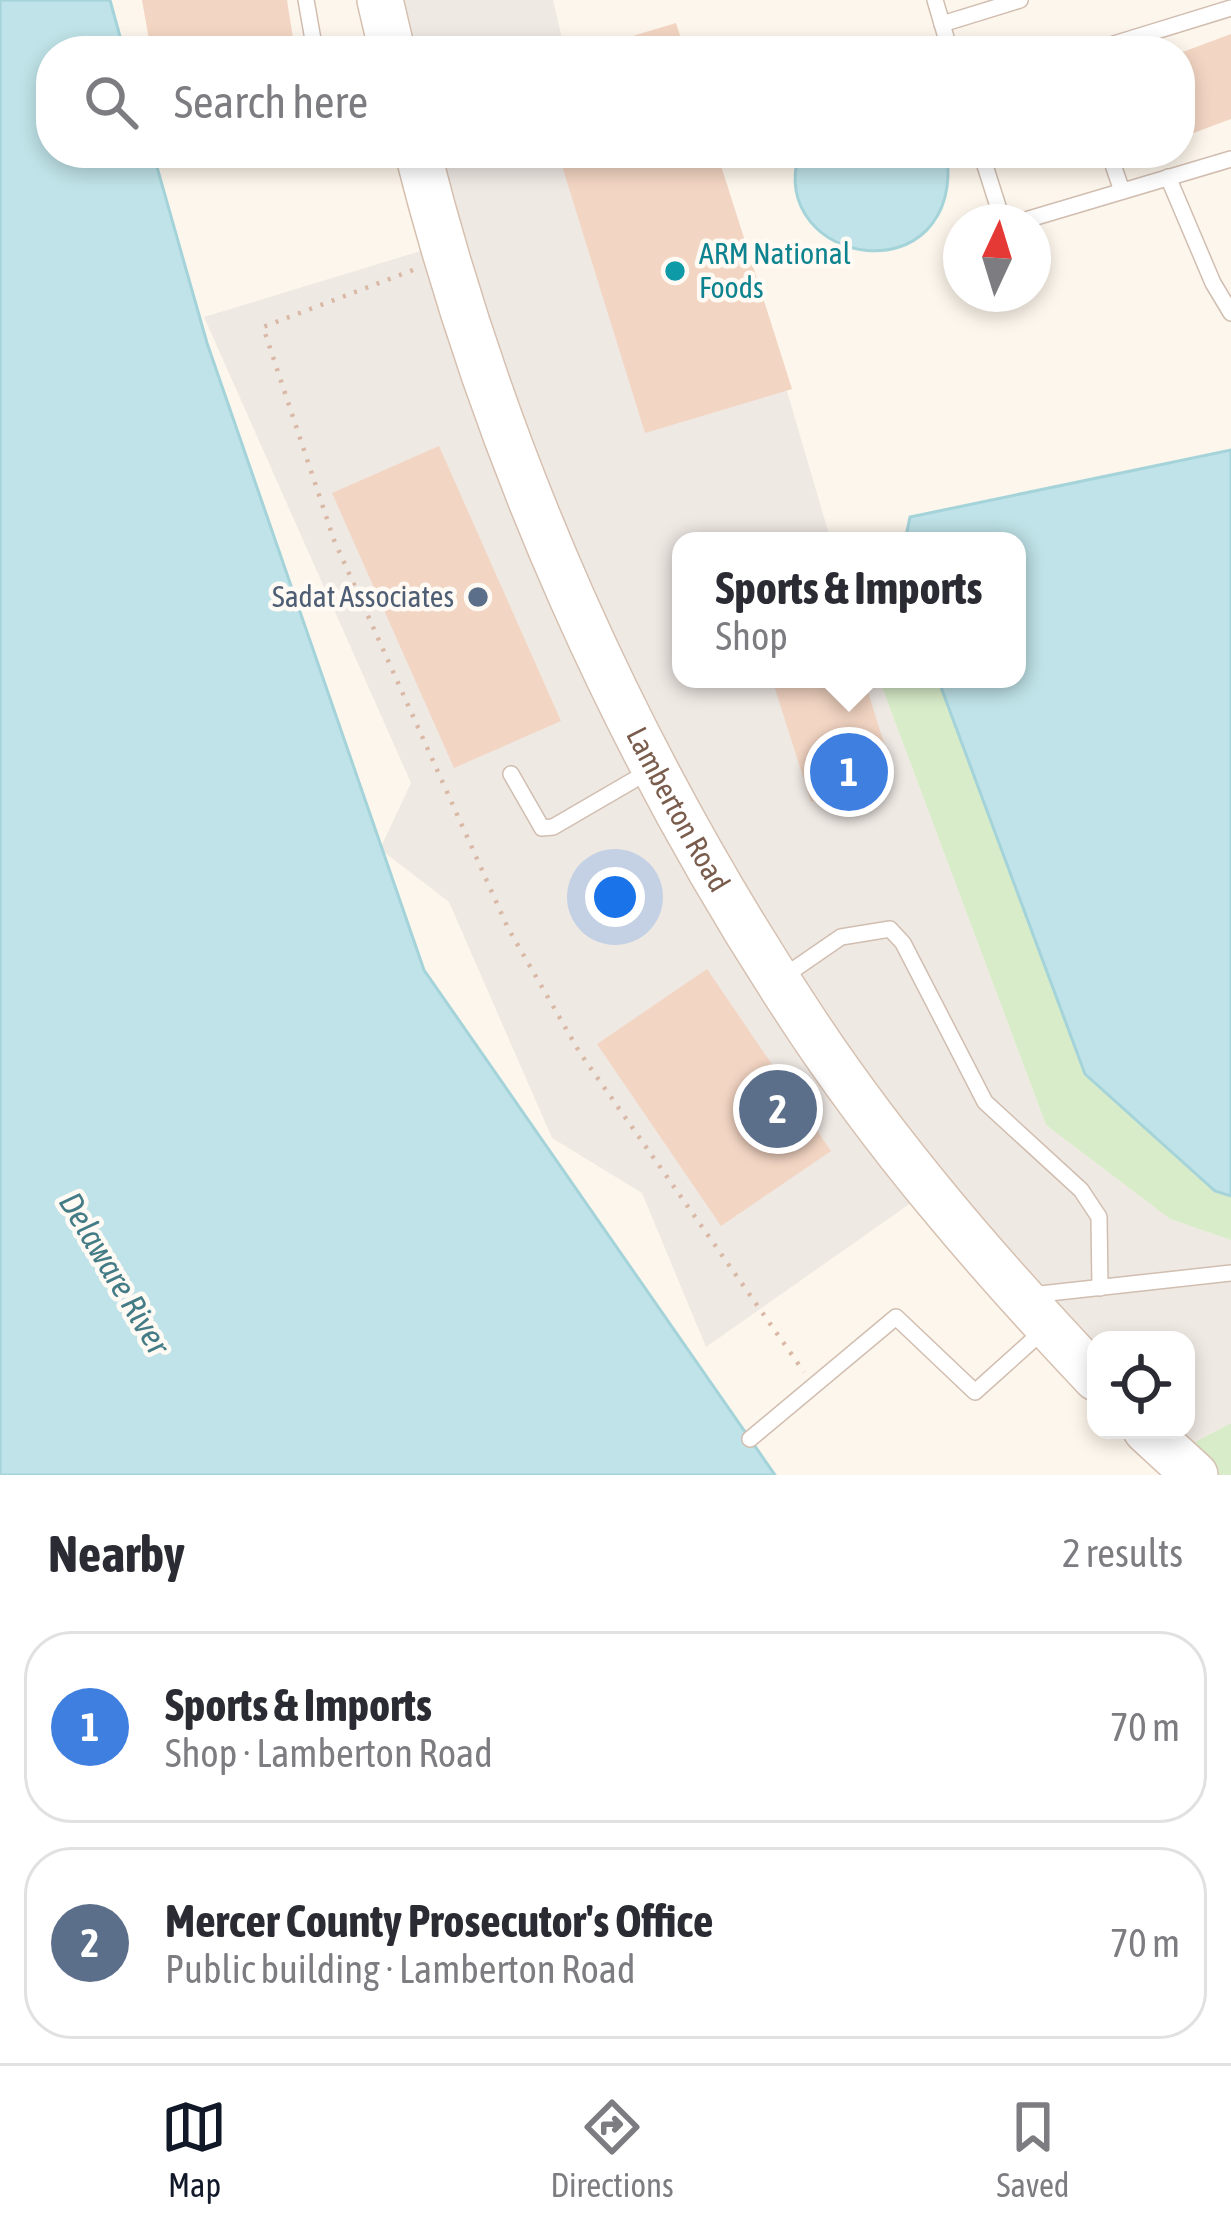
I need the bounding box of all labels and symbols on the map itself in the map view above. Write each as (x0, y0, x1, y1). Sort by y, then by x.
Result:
north arrow (943, 204, 1051, 312)
place label: ARM National Foods (699, 236, 851, 304)
marker: ARM National Foods (662, 258, 688, 284)
place label: Sadat Associates (272, 579, 454, 613)
marker: Sadat Associates (465, 584, 491, 610)
street label: Lamberton Road (620, 721, 737, 897)
pin: 1 (810, 727, 888, 817)
your location (585, 867, 645, 927)
pin: 2 (739, 1064, 817, 1154)
water label: Delaware River (52, 1185, 179, 1362)

